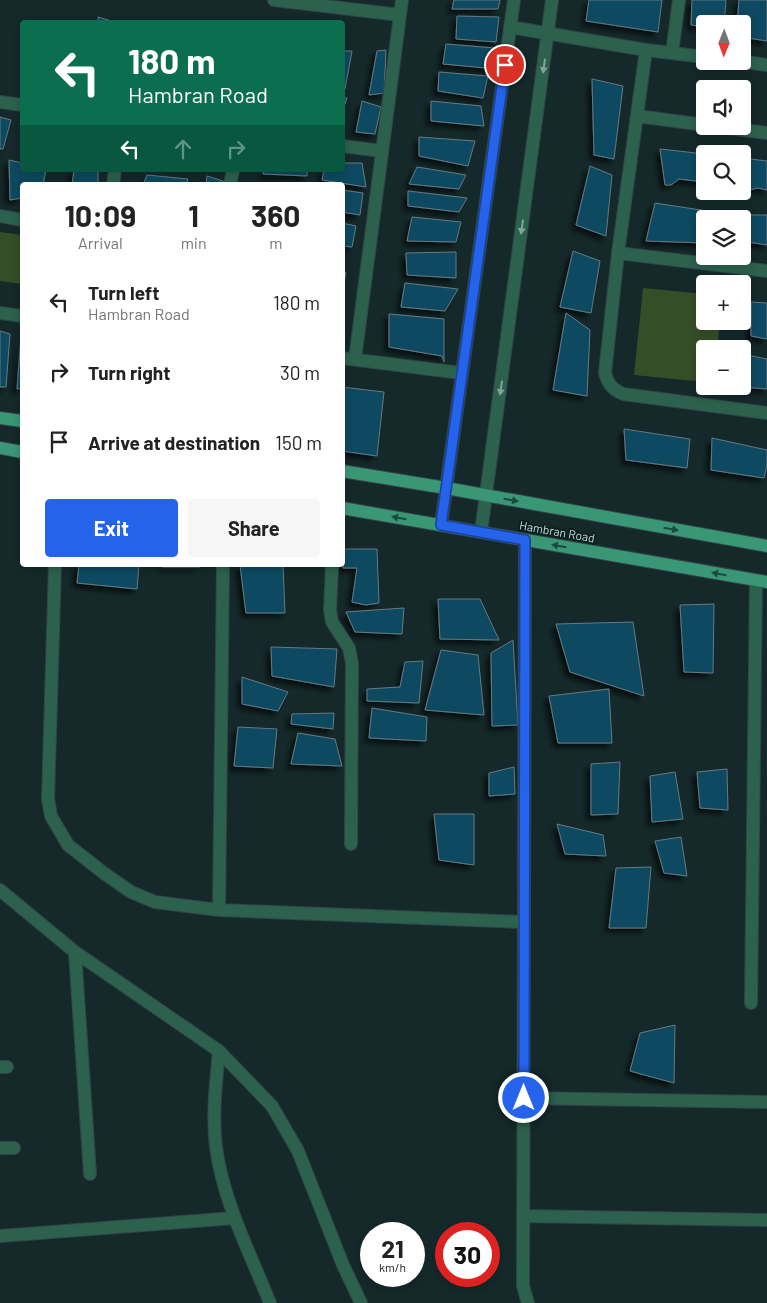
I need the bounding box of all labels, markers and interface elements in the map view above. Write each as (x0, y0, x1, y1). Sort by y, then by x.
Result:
north arrow (696, 15, 751, 70)
map controls (696, 15, 751, 395)
text: 180 m (128, 39, 216, 81)
icon: left (45, 40, 110, 105)
pin (484, 44, 526, 86)
icon: arrive (491, 51, 519, 79)
one-way arrow (540, 58, 548, 74)
button: sound (696, 80, 751, 135)
text: Hambran Road (128, 81, 268, 107)
icon: left (116, 135, 144, 163)
icon: ahead (169, 135, 197, 163)
icon: right (222, 135, 250, 163)
button: search (696, 145, 751, 200)
text: 10:09 (64, 197, 136, 233)
text: 1 (188, 197, 199, 233)
text: 360 (251, 197, 300, 233)
button: layers (696, 210, 751, 265)
one-way arrow (518, 219, 526, 235)
text: Arrival (78, 233, 123, 252)
text: min (181, 233, 207, 252)
text: m (269, 233, 282, 252)
button: + (696, 275, 751, 330)
text: Turn left (88, 281, 159, 304)
icon: left (45, 288, 73, 316)
text: 180 m (273, 291, 320, 314)
text: Hambran Road (88, 304, 190, 323)
button: − (696, 340, 751, 395)
icon: right (45, 358, 73, 386)
text: Turn right (88, 361, 170, 384)
text: 30 m (280, 361, 320, 384)
one-way arrow (497, 380, 505, 396)
icon: arrive (45, 428, 73, 456)
text: Arrive at destination (88, 431, 260, 454)
text: 150 m (275, 431, 322, 454)
one-way arrow (504, 496, 520, 504)
button: Exit (45, 499, 178, 557)
button: Share (188, 499, 320, 557)
one-way arrow (391, 513, 407, 521)
street label: Hambran Road (518, 517, 596, 545)
one-way arrow (664, 525, 680, 533)
one-way arrow (551, 541, 567, 549)
one-way arrow (711, 570, 727, 578)
position arrow (497, 1071, 549, 1123)
speed limit sign: 30 (435, 1222, 500, 1287)
text: 21 (381, 1233, 404, 1263)
text: km/h (379, 1260, 406, 1274)

